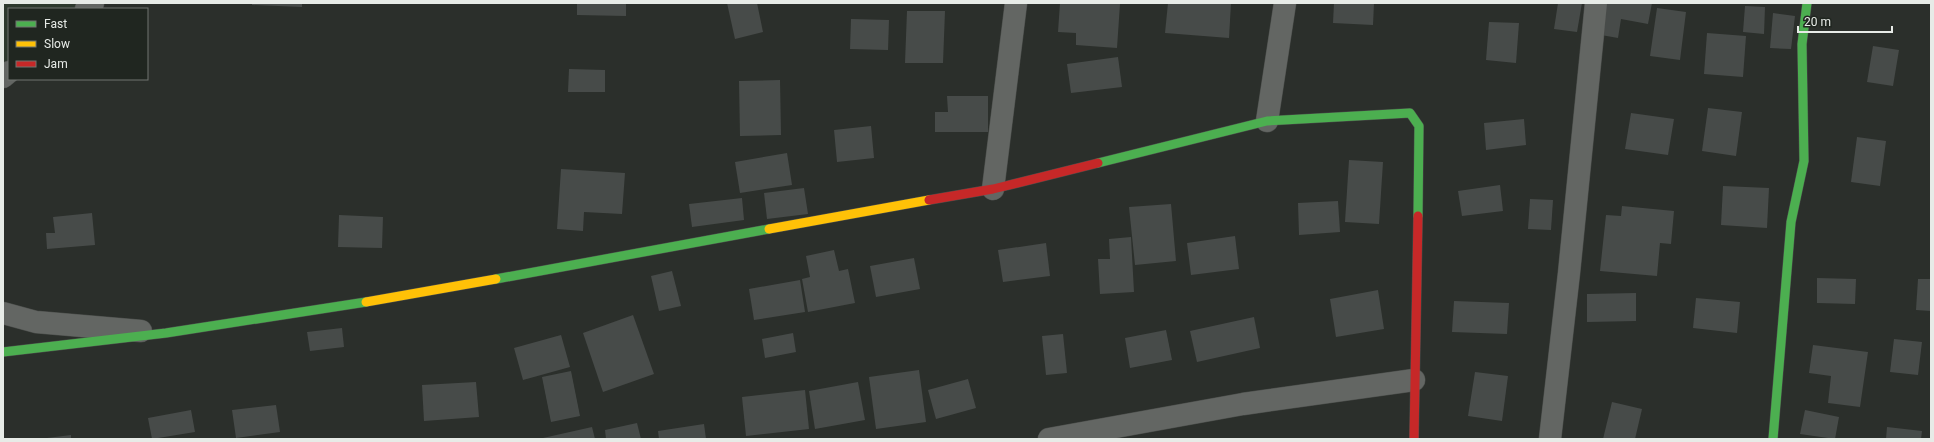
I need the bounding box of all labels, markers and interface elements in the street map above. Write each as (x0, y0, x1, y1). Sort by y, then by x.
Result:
legend (8, 8, 148, 80)
scale bar (1798, 8, 1892, 34)
text: 20 m (1804, 15, 1831, 29)
text: Fast (44, 17, 67, 31)
text: Slow (44, 37, 70, 51)
text: Jam (44, 57, 68, 71)

